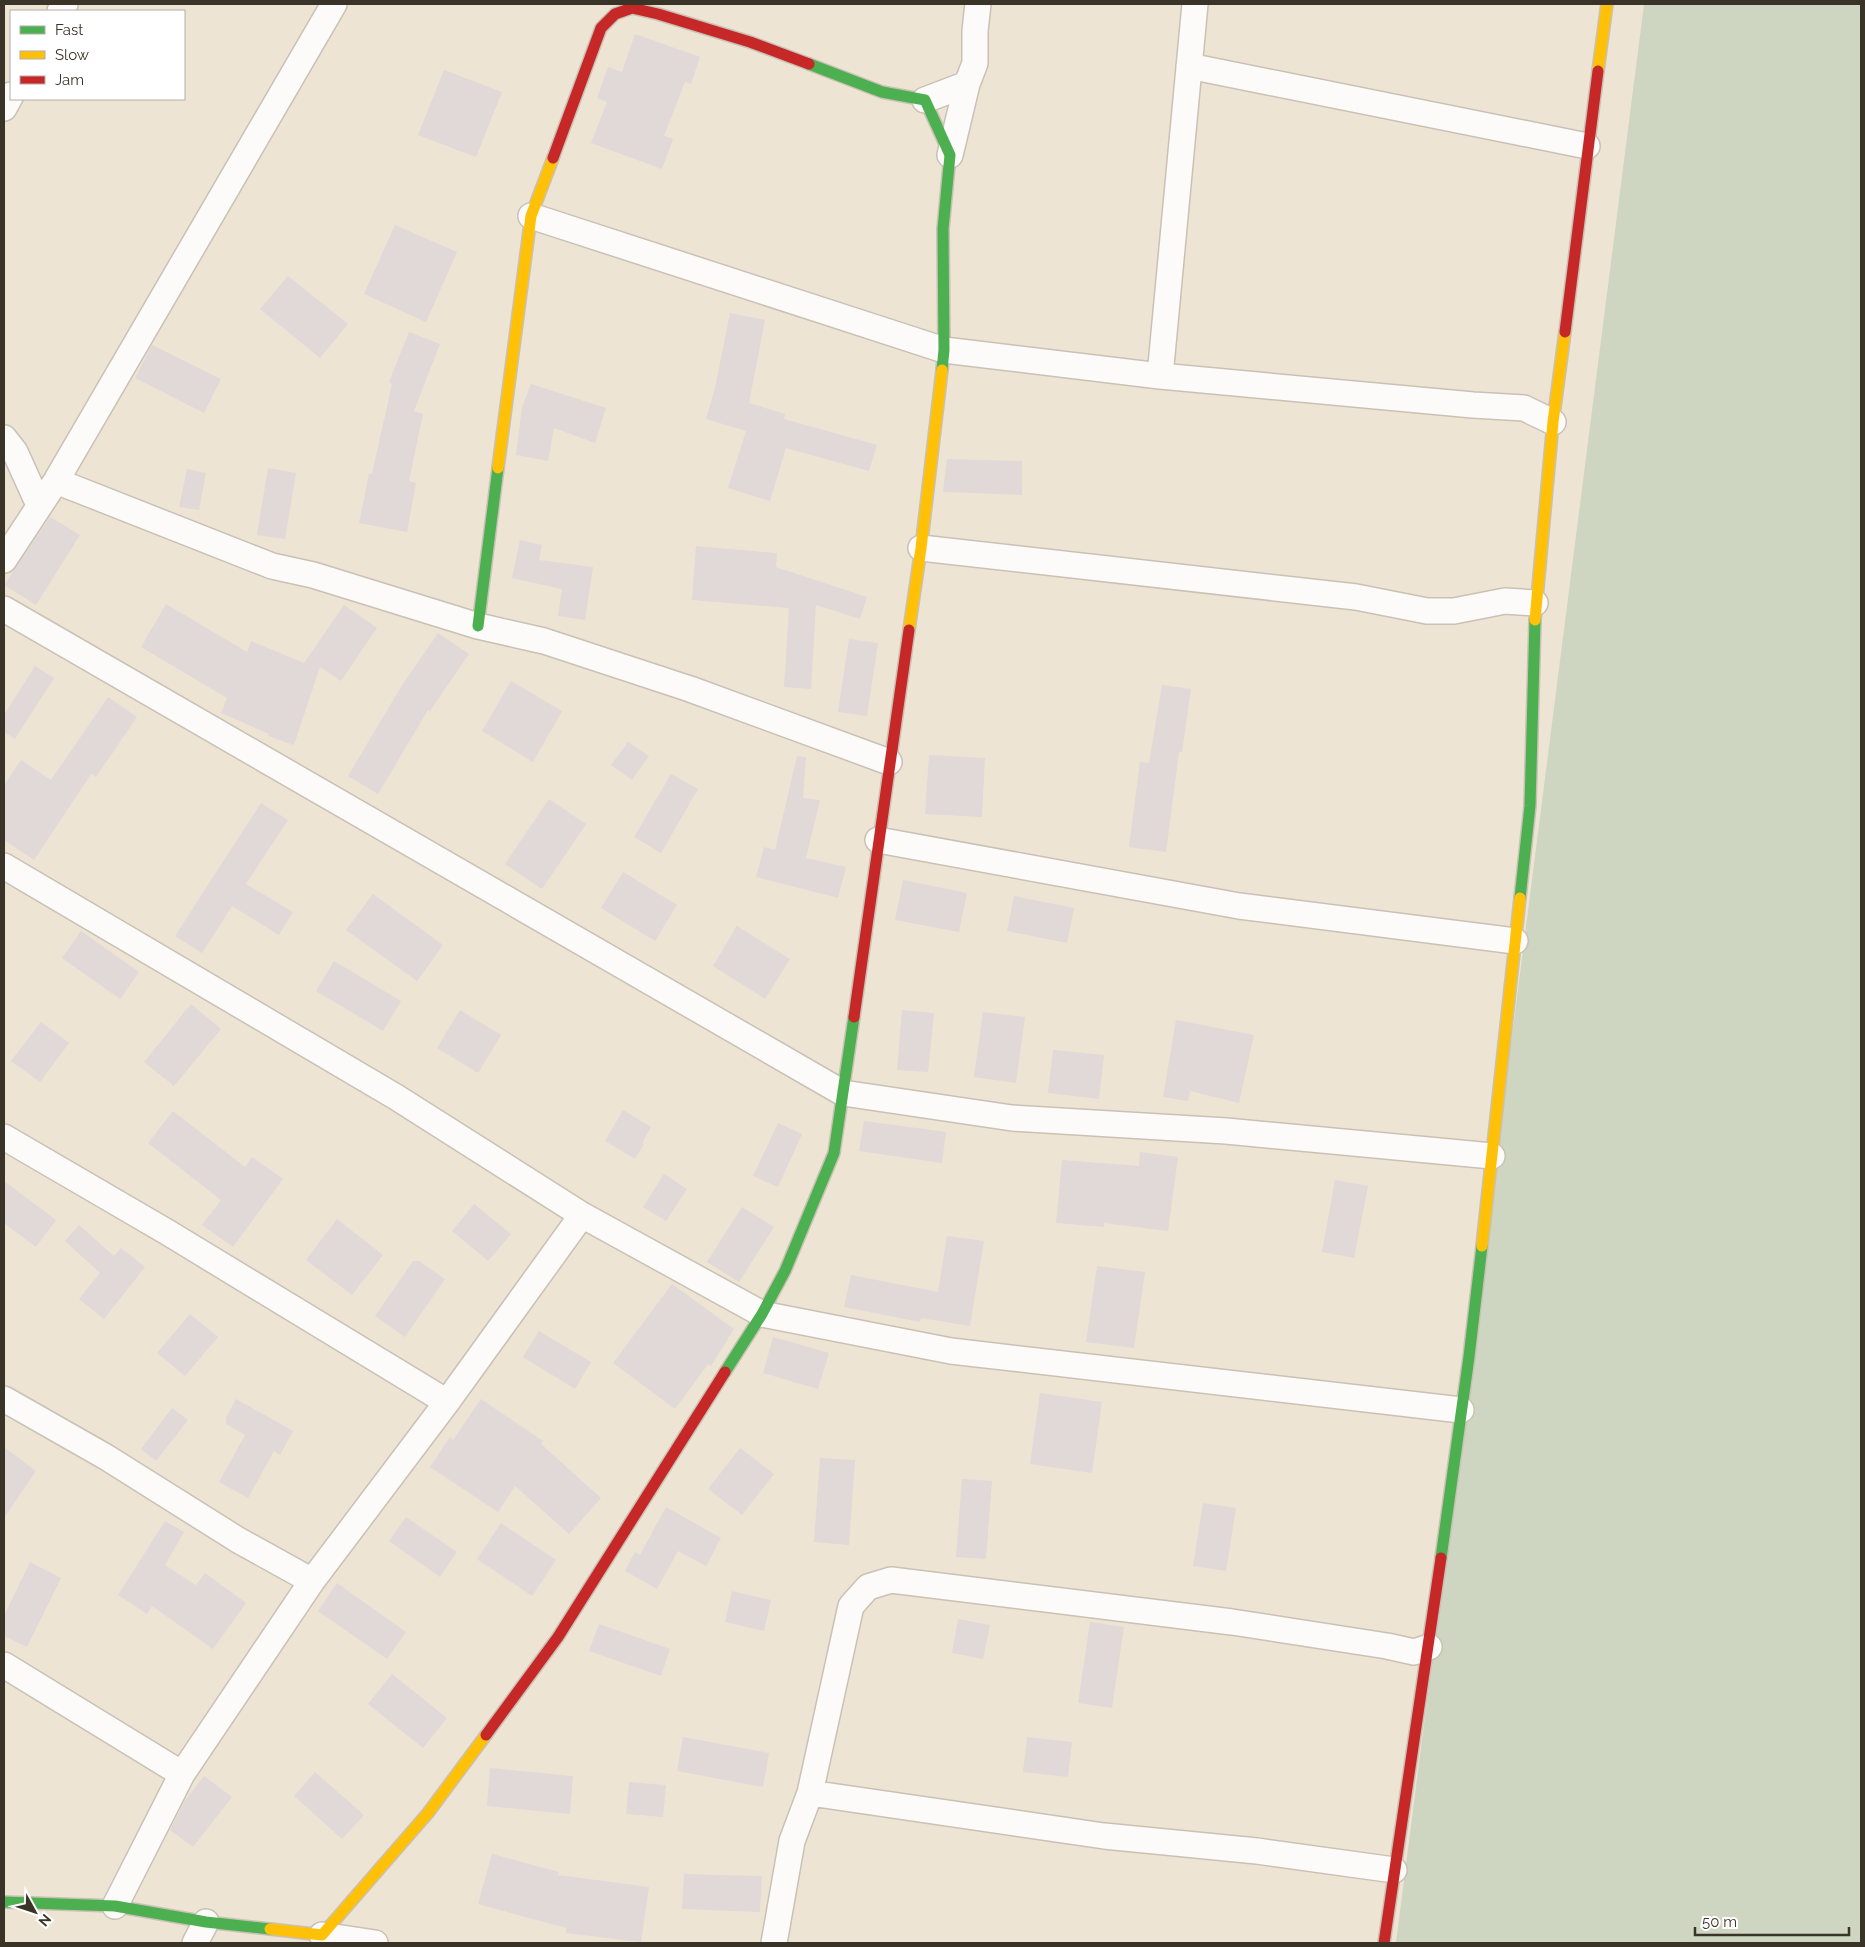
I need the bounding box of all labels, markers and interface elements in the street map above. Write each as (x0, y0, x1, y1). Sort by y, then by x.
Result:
legend (10, 10, 185, 100)
text: Fast (55, 21, 83, 39)
text: Slow (55, 46, 89, 64)
text: Jam (55, 71, 84, 89)
north arrow (10, 1887, 60, 1937)
scale bar (1695, 1904, 1849, 1936)
text: N (35, 1911, 55, 1930)
text: 50 m (1702, 1913, 1737, 1931)

